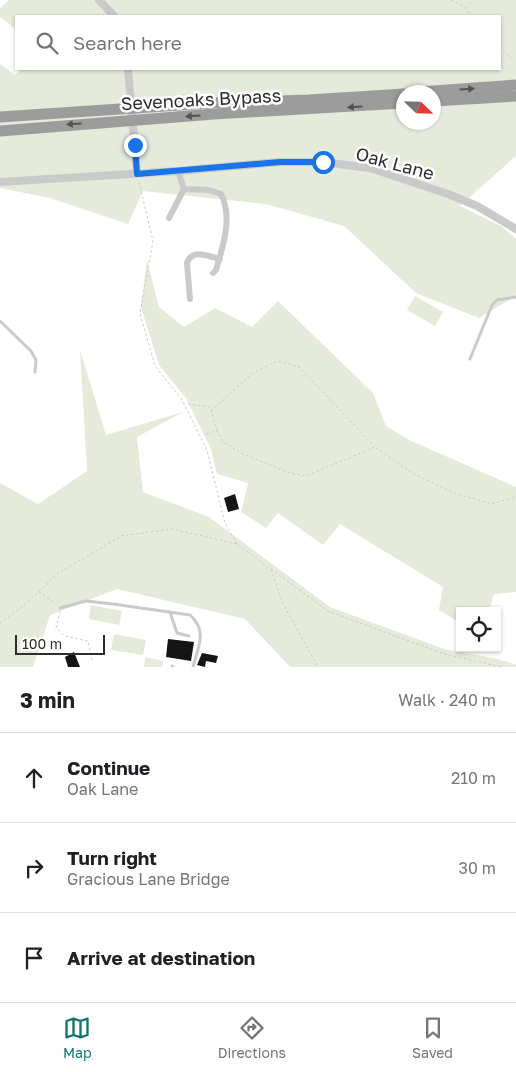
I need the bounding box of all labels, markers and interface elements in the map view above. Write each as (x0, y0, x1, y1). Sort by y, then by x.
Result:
search box (15, 15, 501, 70)
icon: search (33, 29, 61, 57)
text: Search here (73, 31, 182, 54)
street label: Sevenoaks Bypass (120, 84, 282, 114)
north arrow (396, 85, 441, 130)
one-way arrow (460, 85, 476, 93)
one-way arrow (347, 103, 363, 111)
one-way arrow (184, 112, 200, 120)
one-way arrow (66, 121, 82, 129)
route end (124, 134, 147, 157)
street label: Oak Lane (353, 142, 437, 184)
route start (312, 151, 335, 174)
map controls (456, 607, 501, 652)
button: locate (456, 607, 501, 652)
scale bar (15, 632, 105, 655)
text: 100 m (22, 635, 62, 652)
text: 3 min (20, 687, 75, 713)
text: Walk · 240 m (398, 690, 496, 710)
text: Continue (67, 756, 150, 779)
icon: ahead (20, 764, 48, 792)
text: 210 m (451, 768, 496, 788)
text: Oak Lane (67, 779, 138, 799)
text: Turn right (67, 846, 157, 869)
icon: right (20, 854, 48, 882)
text: 30 m (459, 858, 496, 878)
text: Gracious Lane Bridge (67, 869, 230, 889)
icon: arrive (20, 944, 48, 972)
text: Arrive at destination (67, 946, 255, 969)
tab: Map (63, 1014, 92, 1061)
tab: Directions (218, 1014, 286, 1061)
tab: Saved (412, 1014, 453, 1061)

